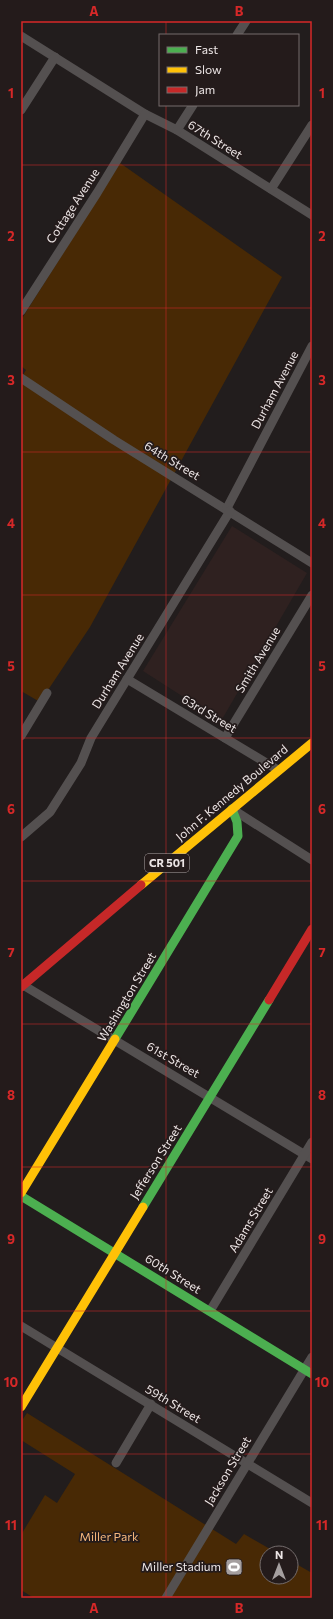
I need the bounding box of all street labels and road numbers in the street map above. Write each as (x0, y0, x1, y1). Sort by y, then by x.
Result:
street label: 67th Street (186, 117, 245, 161)
street label: Cottage Avenue (43, 165, 102, 246)
street label: Durham Avenue (248, 348, 301, 431)
street label: 64th Street (142, 438, 203, 482)
street label: Smith Avenue (232, 624, 282, 695)
street label: Durham Avenue (88, 630, 146, 711)
street label: 63rd Street (179, 691, 240, 735)
street label: John F. Kennedy Boulevard (173, 741, 291, 844)
road number: CR 501 (145, 854, 189, 872)
street label: Washington Street (94, 949, 158, 1044)
street label: 61st Street (144, 1038, 203, 1080)
street label: Jefferson Street (127, 1122, 185, 1202)
street label: Adams Street (225, 1184, 275, 1255)
street label: 60th Street (143, 1250, 204, 1296)
street label: 59th Street (143, 1381, 204, 1425)
street label: Jackson Street (201, 1433, 254, 1508)

